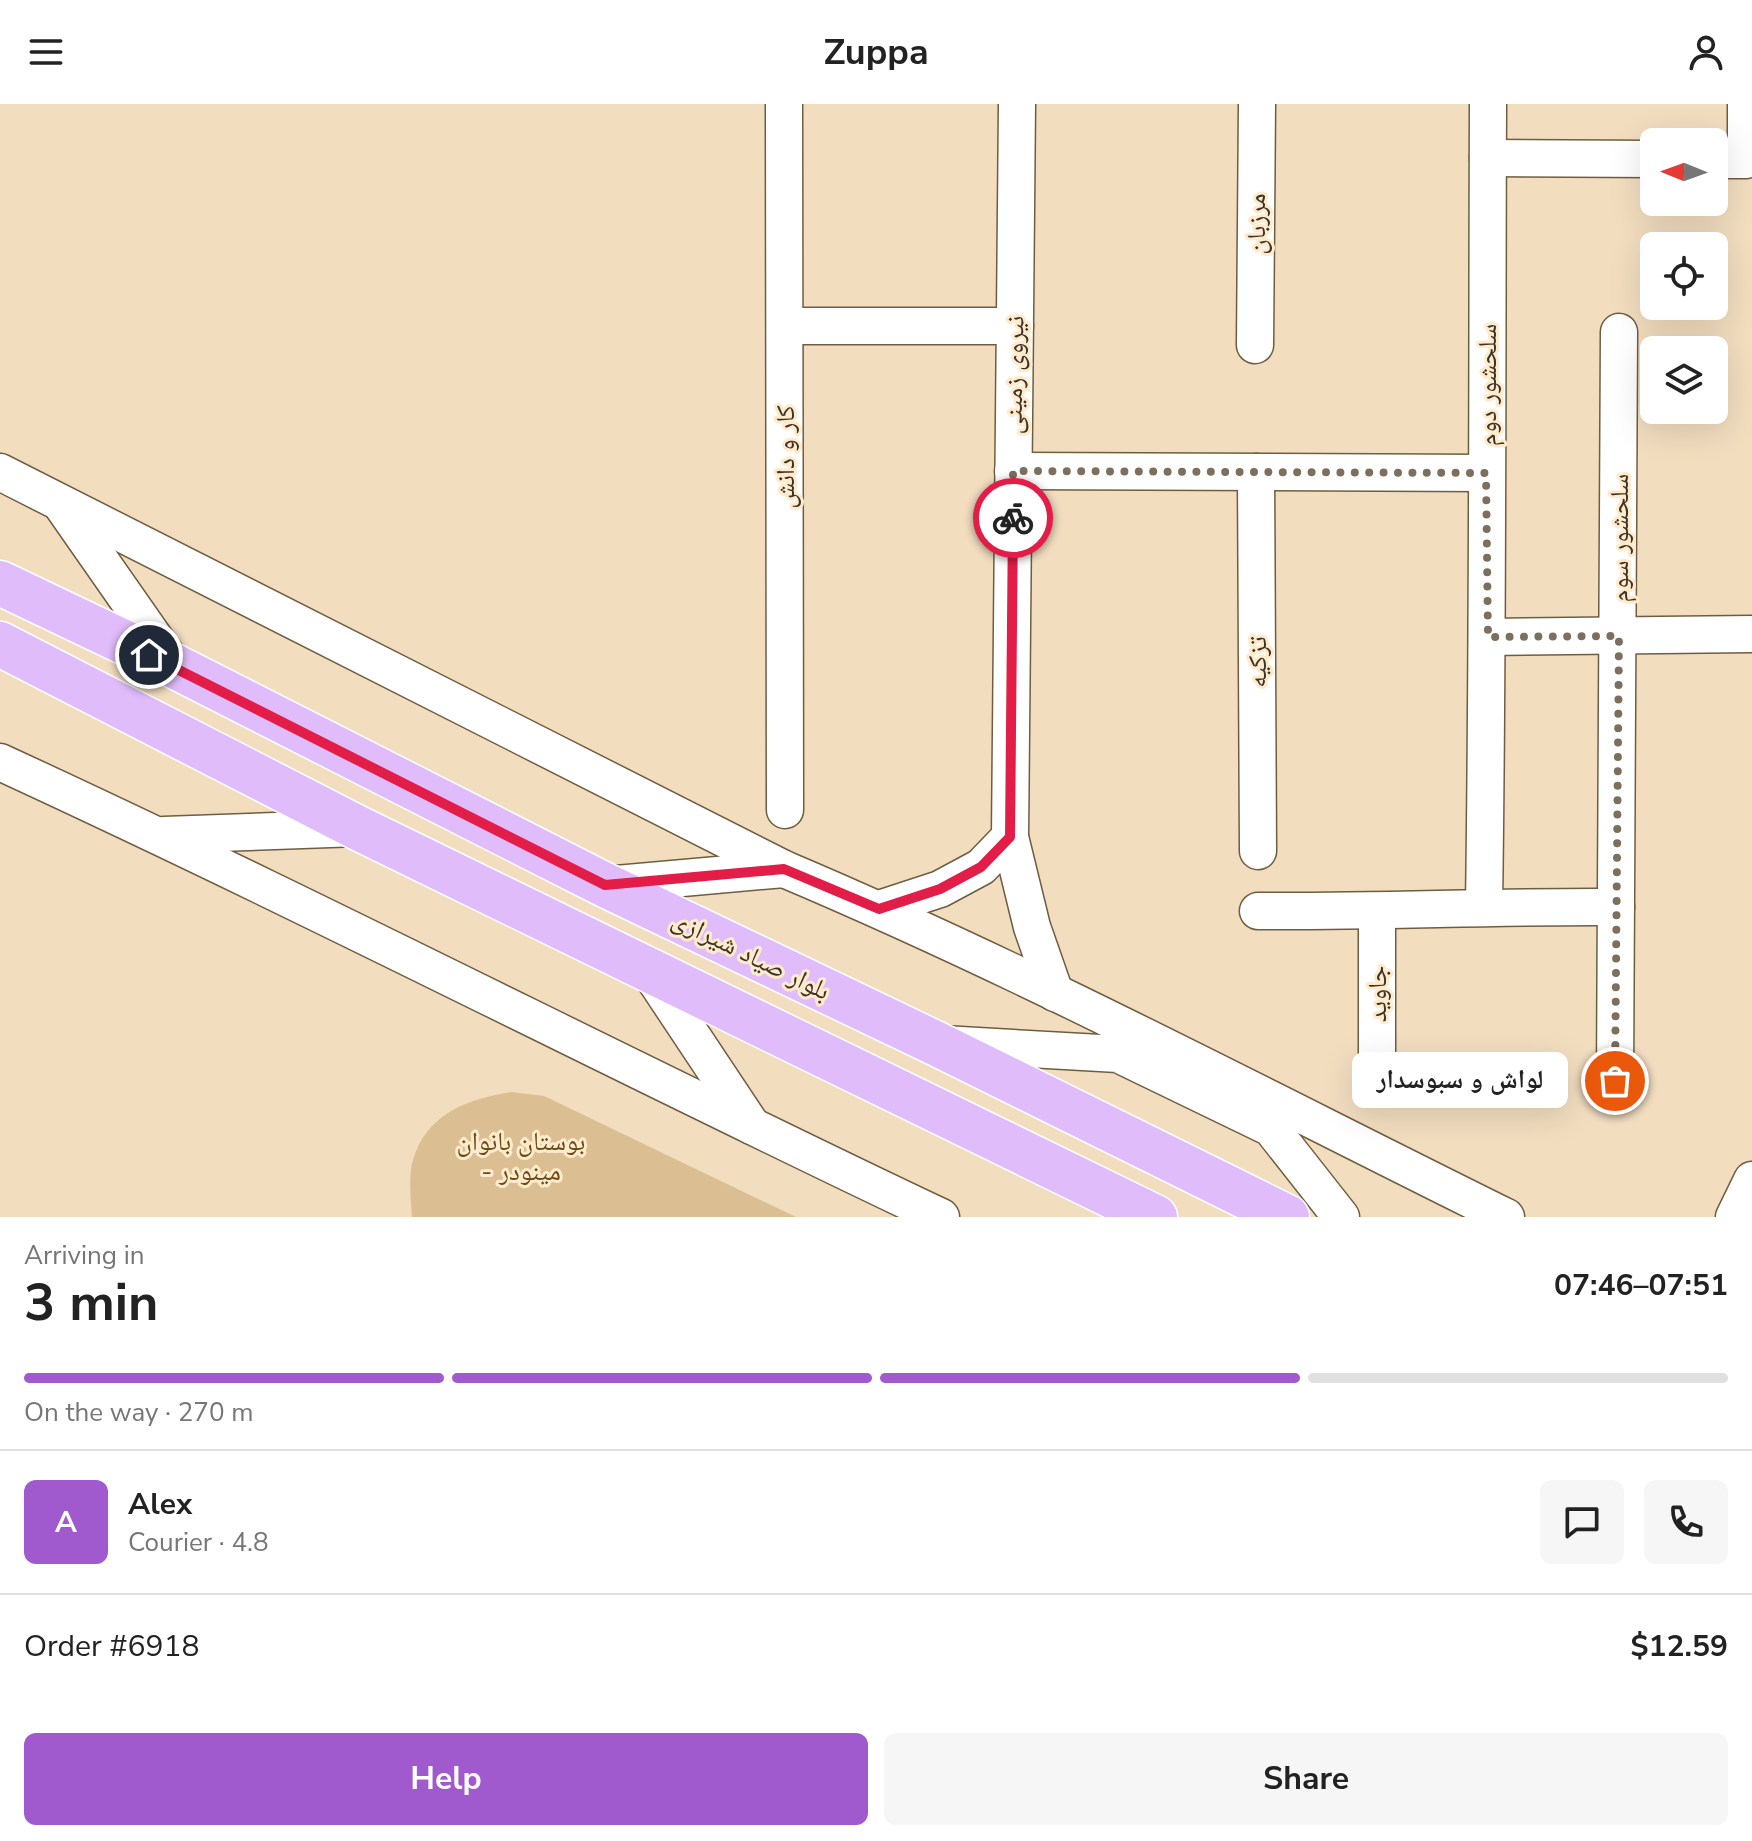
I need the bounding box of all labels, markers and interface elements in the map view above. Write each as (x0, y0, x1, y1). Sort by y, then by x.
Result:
text: Zuppa (823, 28, 929, 77)
icon: menu (24, 30, 68, 74)
icon: person (1684, 30, 1728, 74)
north arrow (1640, 128, 1728, 216)
map controls (1640, 128, 1728, 424)
street label: مرزبان (1239, 193, 1274, 255)
button: locate (1640, 232, 1728, 320)
street label: نیروی زمینی (995, 315, 1033, 435)
street label: سلحشور دوم (1470, 324, 1505, 446)
button: layers (1640, 336, 1728, 424)
street label: کار و دانش (768, 405, 803, 509)
street label: سلحشور سوم (1602, 474, 1637, 602)
courier (973, 478, 1053, 558)
icon: bike (991, 496, 1035, 540)
pin (115, 621, 183, 689)
icon: home (127, 633, 171, 677)
street label: تزکیه (1240, 636, 1275, 688)
street label: بلوار صیاد شیرازی (666, 902, 836, 1008)
street label: جاوید (1360, 966, 1395, 1022)
pin (1581, 1047, 1649, 1115)
callout: لواش و سبوسدار (1351, 1053, 1567, 1109)
icon: bag (1593, 1059, 1637, 1103)
text: لواش و سبوسدار (1377, 1062, 1543, 1097)
park label: بوستان بانوان - مینودر (457, 1124, 585, 1189)
text: Arriving in (24, 1238, 145, 1273)
text: 07:46–07:51 (1554, 1265, 1728, 1306)
text: 3 min (24, 1267, 159, 1338)
text: On the way · 270 m (24, 1395, 253, 1430)
button: chat (1540, 1480, 1624, 1564)
button: phone (1644, 1480, 1728, 1564)
text: Alex (128, 1484, 192, 1525)
text: A (55, 1502, 77, 1543)
text: Courier · 4.8 (128, 1525, 269, 1560)
text: Order #6918 (24, 1626, 199, 1667)
text: $12.59 (1631, 1626, 1728, 1667)
button: Help (24, 1733, 868, 1825)
button: Share (884, 1733, 1728, 1825)

